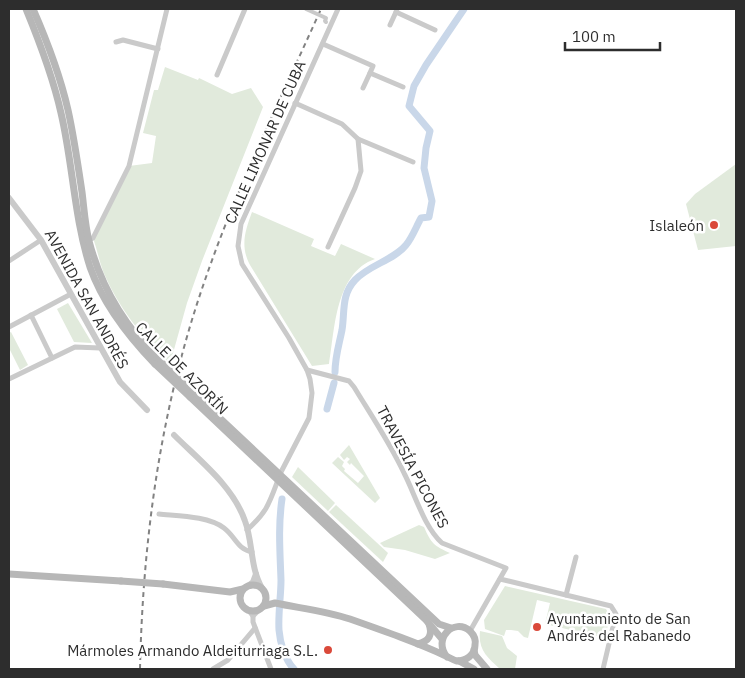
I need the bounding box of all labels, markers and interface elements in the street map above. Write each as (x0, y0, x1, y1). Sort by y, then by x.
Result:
scale bar (565, 20, 660, 52)
text: 100 m (572, 27, 616, 46)
street label: CALLE LIMONAR DE CUBA (220, 57, 310, 227)
place label: Islaleón (649, 216, 704, 235)
marker: Islaleón (708, 219, 720, 231)
street label: AVENIDA SAN ANDRÉS (41, 226, 133, 372)
street label: CALLE DE AZORÍN (132, 318, 232, 418)
street label: TRAVESÍA PICONES (373, 403, 453, 531)
place label: Ayuntamiento de San Andrés del Rabanedo (547, 609, 691, 645)
marker: Ayuntamiento de San Andrés del Rabanedo (531, 621, 543, 633)
place label: Mármoles Armando Aldeiturriaga S.L. (67, 641, 318, 660)
marker: Mármoles Armando Aldeiturriaga S.L. (322, 644, 334, 656)

